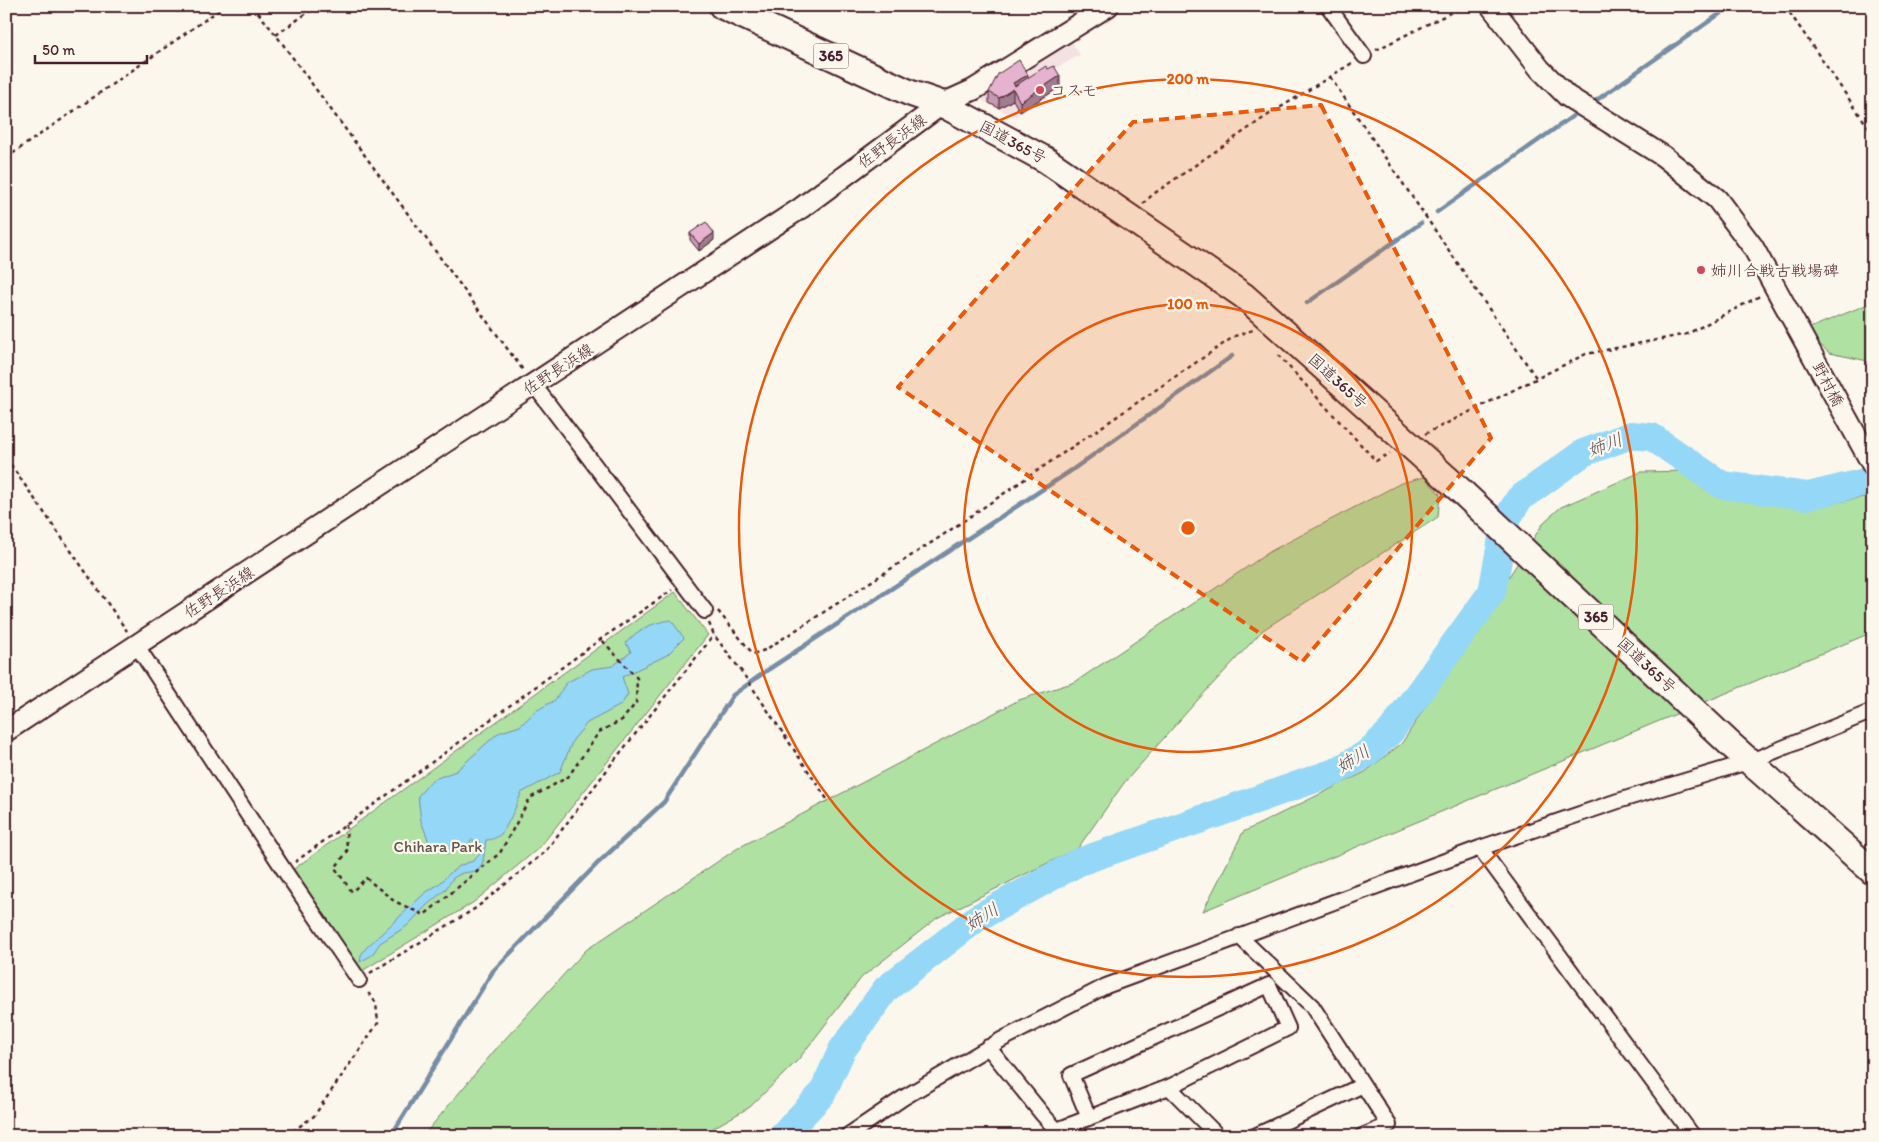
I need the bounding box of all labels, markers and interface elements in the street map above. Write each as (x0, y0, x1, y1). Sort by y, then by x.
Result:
scale bar (35, 32, 148, 64)
text: 50 m (42, 41, 75, 59)
road number: 365 (814, 44, 848, 68)
text: 200 m (1167, 70, 1210, 88)
place label: コスモ (1050, 81, 1097, 100)
marker: コスモ (1034, 84, 1046, 96)
street label: 佐野長浜線 (854, 110, 930, 172)
street label: 国道365号 (976, 116, 1050, 168)
place label: 姉川合戦古戦場碑 (1711, 261, 1839, 280)
marker: 姉川合戦古戦場碑 (1695, 264, 1707, 276)
text: 100 m (1167, 295, 1209, 313)
street label: 佐野長浜線 (519, 339, 597, 399)
street label: 国道365号 (1304, 349, 1372, 413)
street label: 野村橋 (1808, 358, 1848, 410)
water label: 姉川 (1584, 428, 1626, 462)
centre of rings (1179, 519, 1197, 537)
street label: 佐野長浜線 (180, 562, 258, 622)
road number: 365 (1578, 604, 1614, 630)
street label: 国道365号 (1614, 633, 1680, 697)
water label: 姉川 (1332, 740, 1374, 778)
park label: Chihara Park (394, 837, 482, 856)
water label: 姉川 (961, 898, 1003, 936)

